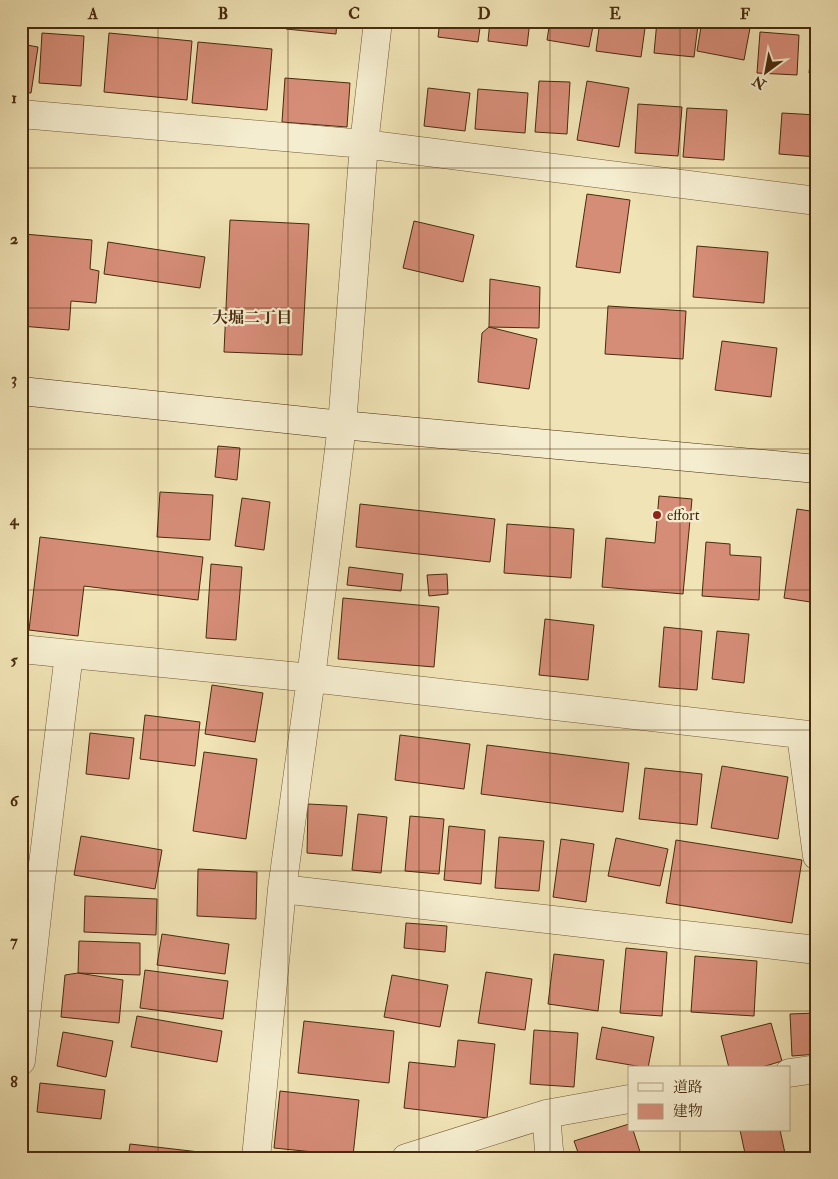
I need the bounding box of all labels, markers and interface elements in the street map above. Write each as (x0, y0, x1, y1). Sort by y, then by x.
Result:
text: A (87, 4, 99, 24)
text: B (218, 4, 228, 24)
text: C (348, 4, 360, 24)
text: D (477, 4, 491, 24)
text: E (609, 4, 621, 24)
text: F (740, 4, 750, 24)
north arrow (740, 48, 790, 98)
text: N (749, 72, 770, 94)
text: 1 (11, 88, 17, 108)
text: 2 (10, 229, 18, 249)
district label: 大堀二丁目 (212, 308, 292, 328)
text: 3 (11, 369, 17, 389)
place label: effort (667, 506, 700, 525)
marker: effort (651, 509, 663, 521)
text: 4 (9, 510, 20, 530)
text: 5 (10, 650, 18, 670)
text: 6 (10, 791, 20, 811)
text: 7 (10, 931, 18, 951)
legend (628, 1066, 790, 1132)
text: 8 (10, 1072, 18, 1092)
text: 道路 (673, 1078, 703, 1097)
text: 建物 (673, 1102, 703, 1121)

